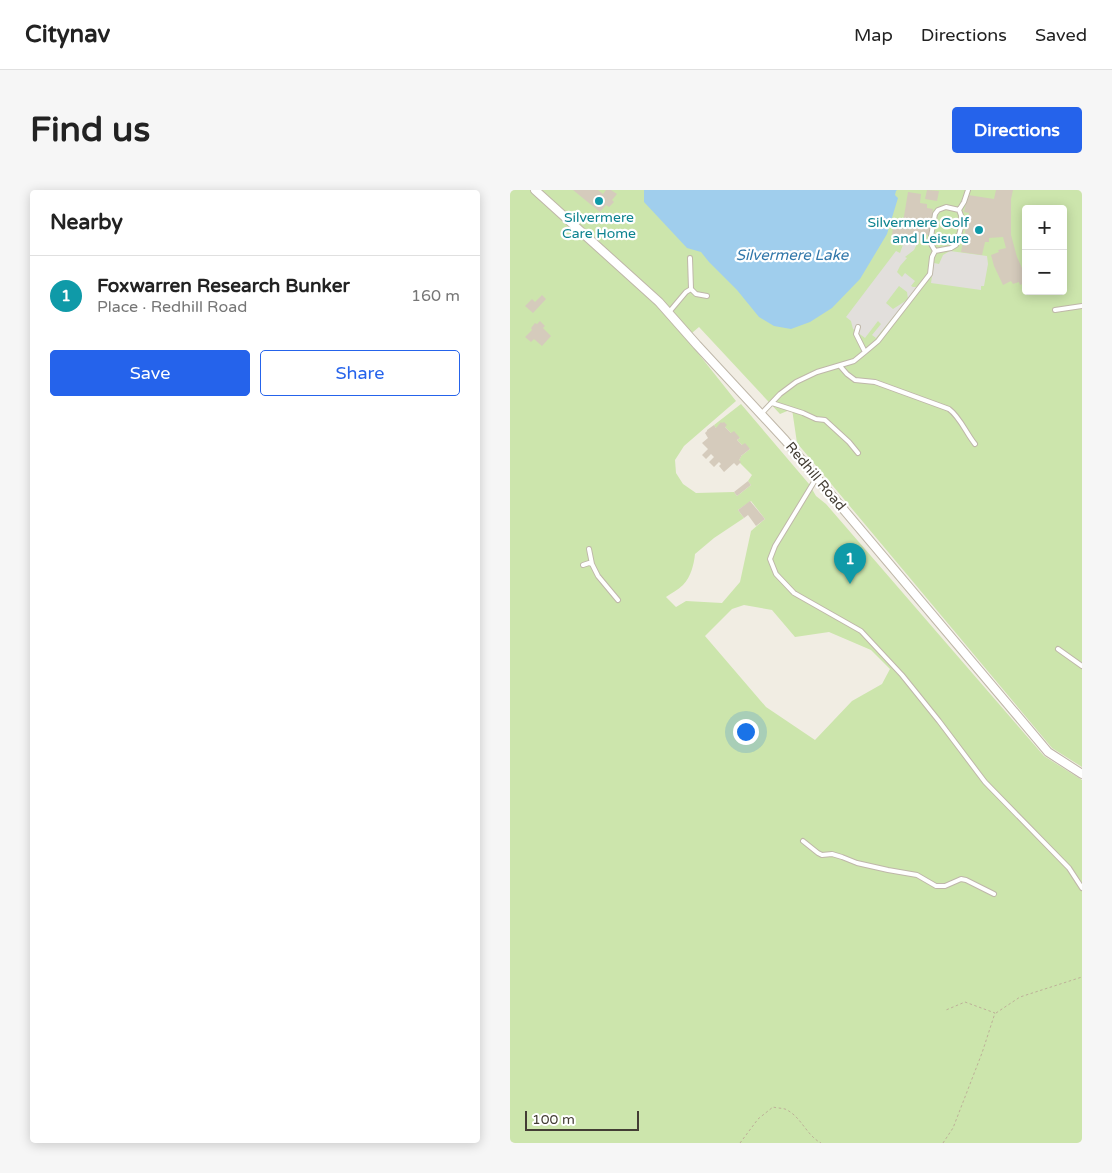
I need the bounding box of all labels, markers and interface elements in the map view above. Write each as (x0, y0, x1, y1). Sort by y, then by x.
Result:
text: Citynav (25, 20, 110, 49)
text: Map (854, 24, 893, 46)
text: Directions (921, 24, 1007, 46)
text: Saved (1035, 24, 1087, 46)
button: Directions (952, 107, 1082, 153)
text: Find us (30, 109, 150, 151)
marker: Silvermere Care Home (593, 195, 605, 207)
map controls (1022, 205, 1067, 295)
button: + (1022, 205, 1067, 250)
place label: Silvermere Care Home (562, 209, 636, 242)
text: Nearby (50, 210, 123, 235)
place label: Silvermere Golf and Leisure (867, 214, 970, 247)
marker: Silvermere Golf and Leisure (973, 224, 985, 236)
water label: Silvermere Lake (736, 246, 850, 264)
button: − (1022, 250, 1067, 295)
text: Foxwarren Research Bunker (97, 275, 350, 297)
text: 1 (61, 286, 71, 306)
text: 160 m (411, 286, 460, 306)
text: Place · Redhill Road (97, 297, 247, 317)
button: Save (50, 350, 250, 396)
button: Share (260, 350, 460, 396)
street label: Redhill Road (782, 438, 849, 514)
pin: 1 (834, 543, 866, 584)
your location (733, 719, 759, 745)
scale bar (525, 1108, 639, 1131)
text: 100 m (532, 1111, 575, 1128)

